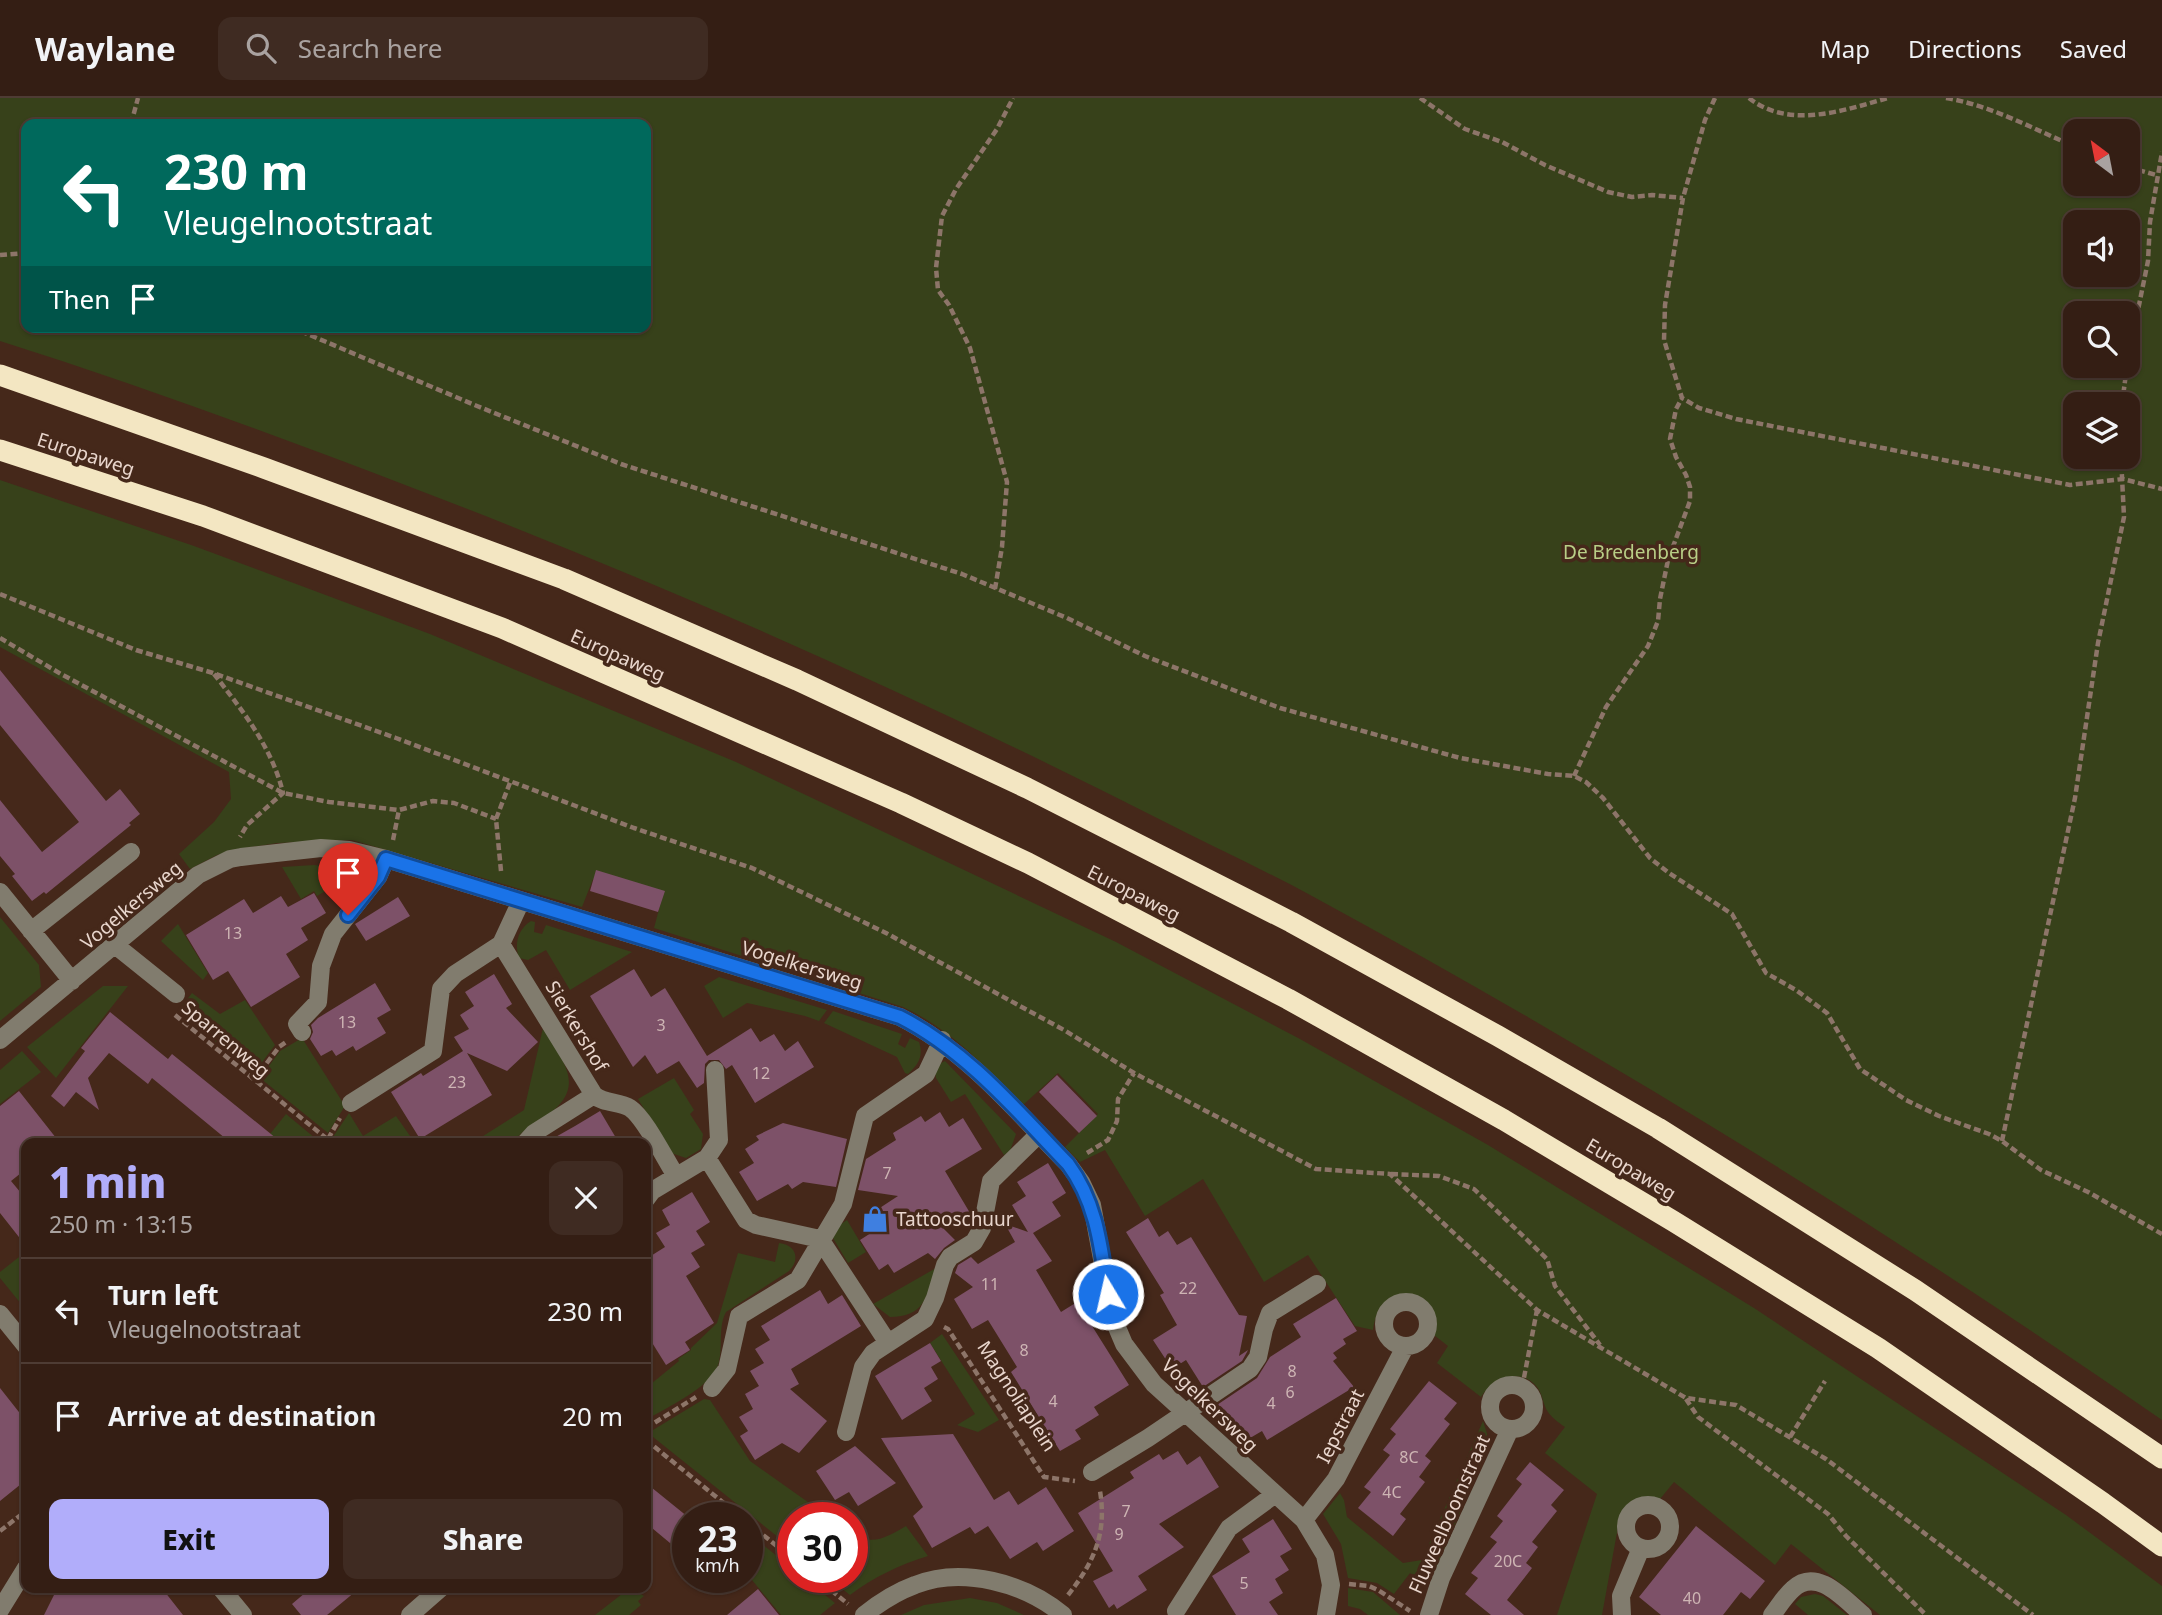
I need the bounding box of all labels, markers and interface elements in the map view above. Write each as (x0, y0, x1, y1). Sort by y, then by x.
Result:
search box (218, 17, 708, 80)
text: Waylane (35, 26, 176, 71)
icon: search (242, 29, 280, 67)
text: Search here (298, 30, 442, 66)
text: Map (1820, 32, 1870, 65)
text: Directions (1908, 32, 2022, 65)
text: Saved (2060, 32, 2127, 65)
north arrow (2063, 119, 2140, 196)
map controls (2063, 119, 2140, 469)
text: 230 m (164, 138, 309, 204)
icon: left (49, 147, 140, 238)
text: Vleugelnootstraat (164, 201, 432, 244)
button: sound (2063, 210, 2140, 287)
icon: arrive (124, 280, 162, 318)
text: Then (49, 281, 110, 317)
button: search (2063, 301, 2140, 378)
button: layers (2063, 392, 2140, 469)
street label: Europaweg (34, 426, 138, 482)
park label: De Bredenberg (1563, 539, 1699, 565)
street label: Europaweg (567, 623, 669, 687)
pin (318, 843, 378, 915)
icon: arrive (329, 854, 367, 892)
street label: Vogelkersweg (75, 855, 187, 955)
street label: Europaweg (1083, 859, 1185, 927)
house number: 13 (224, 922, 242, 944)
street label: Vogelkersweg (738, 934, 866, 996)
street label: Sierkershof (540, 976, 615, 1077)
street label: Sparrenweg (176, 994, 276, 1084)
house number: 13 (338, 1011, 356, 1033)
house number: 3 (656, 1014, 666, 1036)
house number: 12 (752, 1062, 770, 1084)
house number: 23 (448, 1071, 466, 1093)
street label: Europaweg (1581, 1132, 1681, 1206)
text: 1 min (49, 1153, 166, 1210)
button: close (549, 1161, 623, 1235)
house number: 7 (882, 1162, 892, 1184)
shop icon: Tattooschuur (860, 1204, 890, 1234)
place label: Tattooschuur (896, 1206, 1014, 1232)
text: 250 m · 13:15 (49, 1208, 193, 1240)
position arrow (1071, 1257, 1145, 1331)
house number: 11 (981, 1273, 999, 1295)
text: Turn left (108, 1277, 219, 1313)
house number: 22 (1179, 1277, 1197, 1299)
icon: left (49, 1292, 87, 1330)
text: 230 m (547, 1293, 623, 1329)
text: Vleugelnootstraat (108, 1313, 301, 1345)
street label: Magnoliaplein (971, 1336, 1063, 1456)
house number: 8 (1019, 1339, 1029, 1361)
street label: Vogelkersweg (1156, 1352, 1264, 1458)
house number: 8 (1287, 1360, 1297, 1382)
house number: 6 (1285, 1381, 1295, 1403)
street label: Iepstraat (1310, 1384, 1370, 1468)
house number: 4 (1048, 1390, 1058, 1412)
house number: 4 (1266, 1392, 1276, 1414)
icon: arrive (49, 1397, 87, 1435)
text: Arrive at destination (108, 1398, 377, 1434)
text: 20 m (562, 1398, 623, 1434)
street label: Fluweelboomstraat (1402, 1430, 1496, 1598)
house number: 8C (1399, 1446, 1419, 1468)
house number: 4C (1382, 1481, 1402, 1503)
button: Exit (49, 1499, 329, 1579)
button: Share (343, 1499, 623, 1579)
house number: 7 (1121, 1500, 1131, 1522)
speed limit sign: 30 (777, 1502, 868, 1593)
text: 23 (697, 1515, 738, 1562)
house number: 9 (1114, 1523, 1124, 1545)
house number: 20C (1494, 1550, 1522, 1572)
text: km/h (695, 1553, 740, 1577)
house number: 5 (1239, 1572, 1249, 1594)
house number: 40 (1683, 1587, 1701, 1609)

